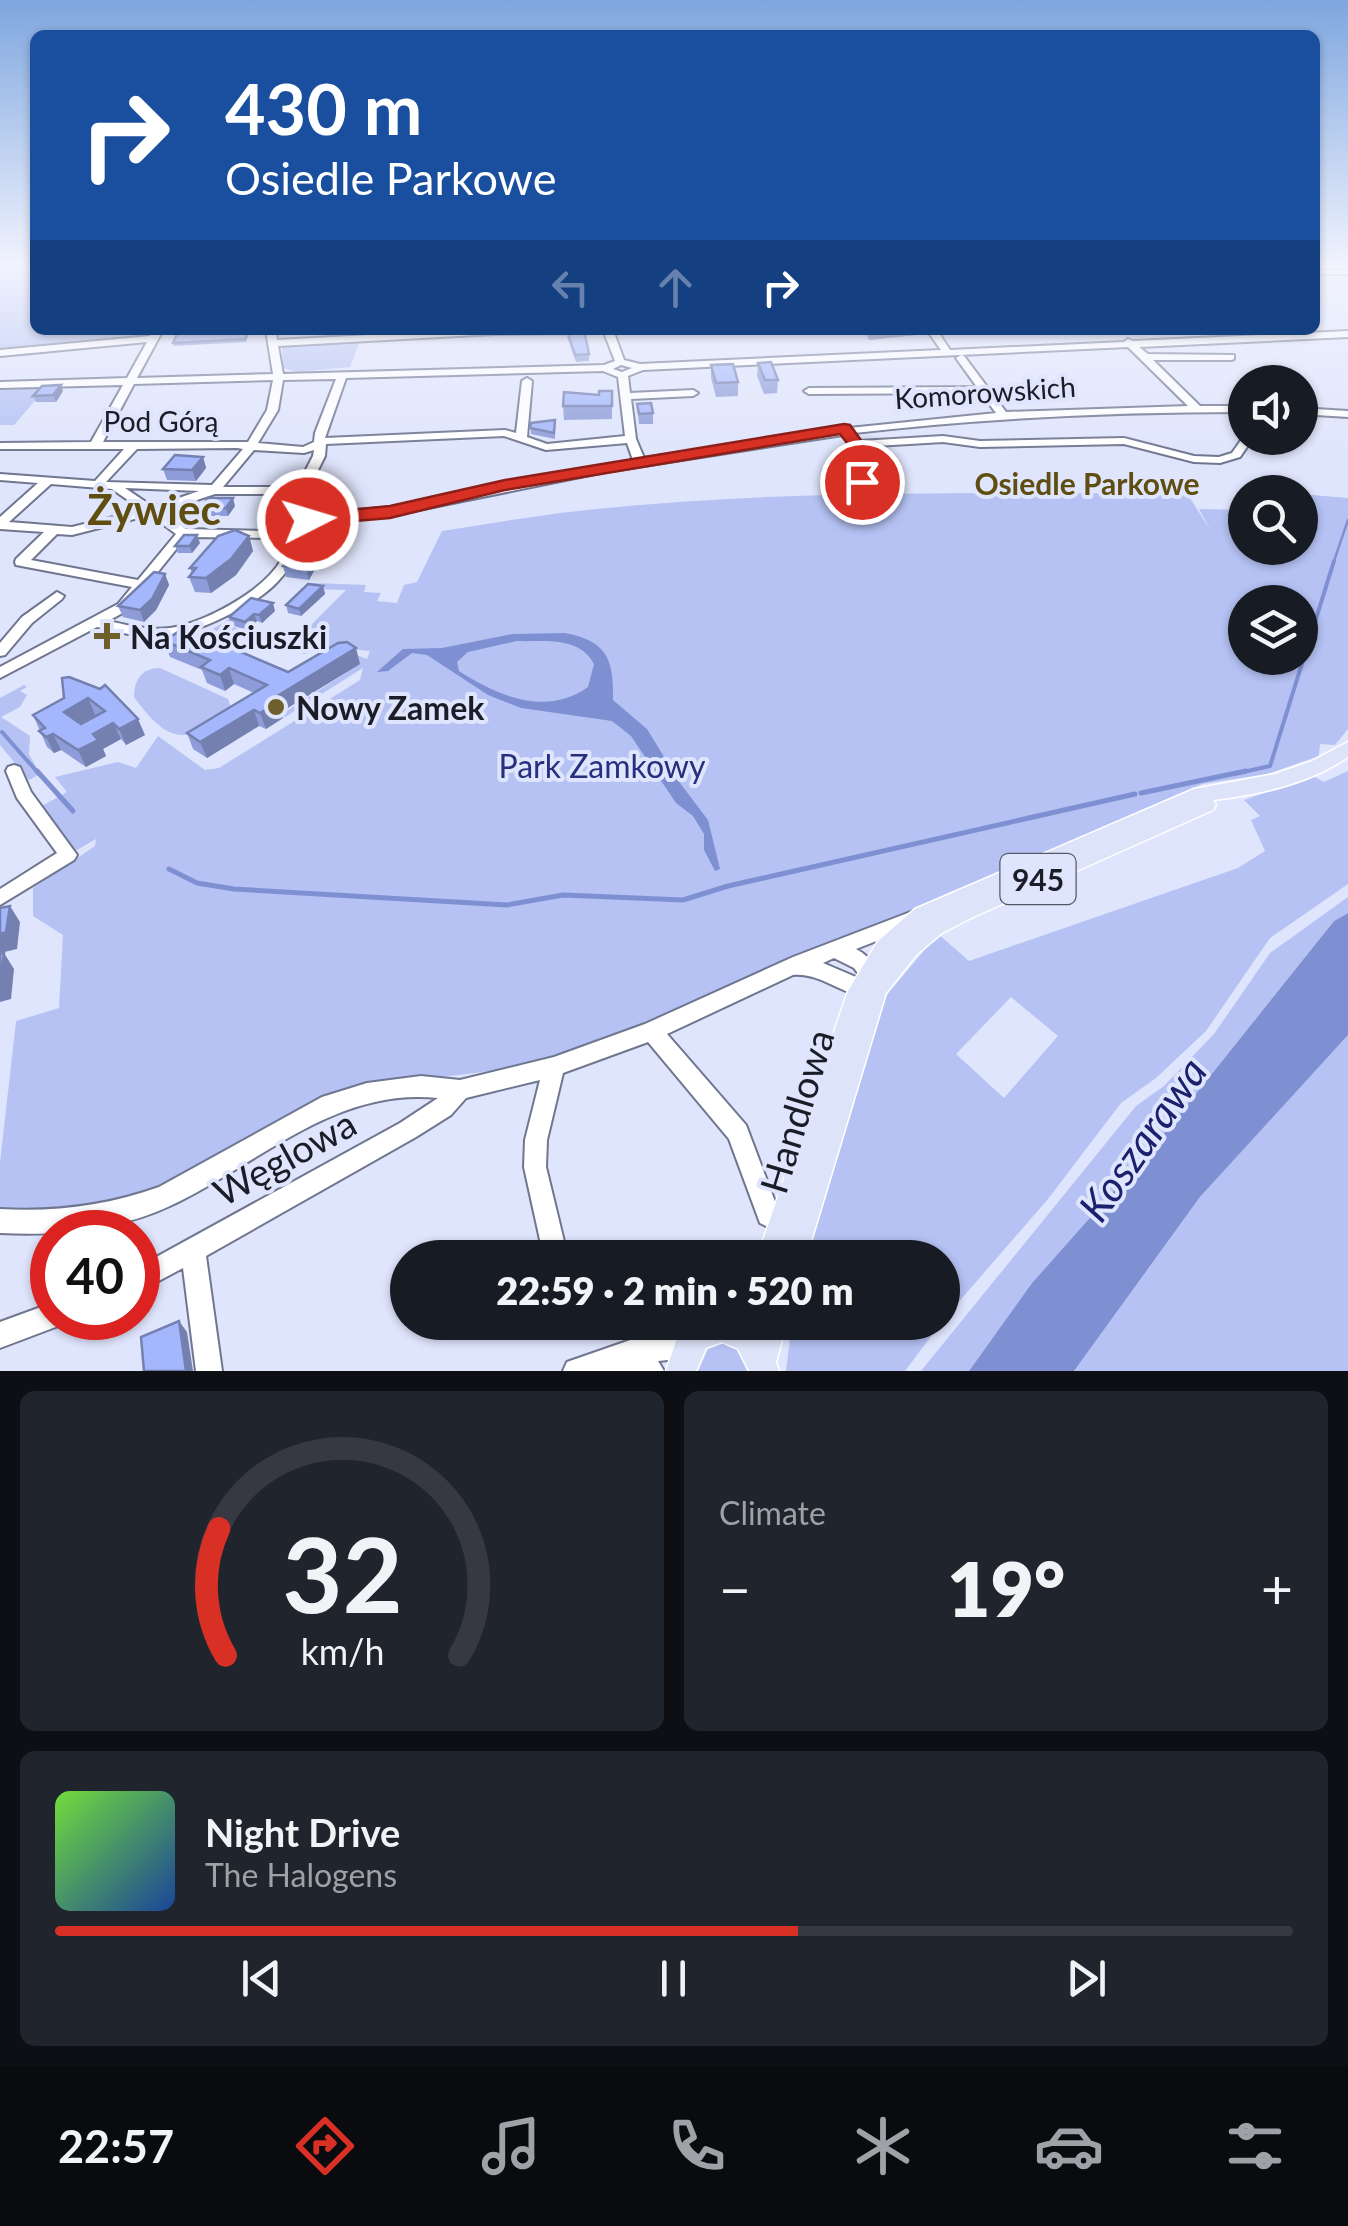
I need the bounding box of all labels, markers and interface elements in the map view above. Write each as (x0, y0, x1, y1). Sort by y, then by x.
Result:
text: 430 m (225, 66, 422, 150)
icon: right (60, 70, 190, 200)
text: Osiedle Parkowe (225, 151, 556, 205)
icon: left (543, 260, 598, 315)
icon: ahead (648, 260, 703, 315)
icon: right (753, 260, 808, 315)
map controls (1228, 365, 1318, 675)
button: sound (1228, 365, 1318, 455)
street label: Komorowskich (893, 369, 1077, 415)
street label: Pod Górą (104, 404, 219, 438)
pin (820, 440, 905, 525)
icon: arrive (835, 455, 890, 510)
district label: Osiedle Parkowe (974, 465, 1200, 501)
position arrow (256, 468, 360, 572)
button: search (1228, 475, 1318, 565)
district label: Żywiec (87, 484, 221, 534)
button: layers (1228, 585, 1318, 675)
place label: Na Kościuszki (130, 617, 327, 656)
marker: Na Kościuszki (94, 623, 120, 649)
place label: Nowy Zamek (296, 688, 485, 727)
marker: Nowy Zamek (265, 696, 287, 718)
park label: Park Zamkowy (499, 746, 706, 785)
road number: 945 (1000, 854, 1076, 904)
street label: Handlowa (749, 1024, 843, 1198)
water label: Koszarawa (1068, 1048, 1216, 1230)
street label: Węglowa (205, 1099, 363, 1215)
speed limit sign: 40 (30, 1210, 160, 1340)
text: 22:59 · 2 min · 520 m (496, 1267, 854, 1313)
text: Climate (719, 1493, 826, 1532)
text: 32 (282, 1510, 402, 1635)
text: 19° (947, 1543, 1065, 1633)
text: − (719, 1555, 751, 1621)
text: + (1261, 1555, 1293, 1621)
text: km/h (300, 1630, 384, 1673)
text: Night Drive (205, 1809, 400, 1855)
text: The Halogens (205, 1855, 397, 1894)
icon: previous (234, 1951, 289, 2006)
icon: pause (646, 1951, 701, 2006)
icon: next (1059, 1951, 1114, 2006)
icon: directions (290, 2111, 360, 2181)
icon: music (476, 2111, 546, 2181)
icon: phone (662, 2111, 732, 2181)
icon: climate (848, 2111, 918, 2181)
icon: car (1034, 2111, 1104, 2181)
icon: filters (1220, 2111, 1290, 2181)
text: 22:57 (58, 2119, 174, 2173)

